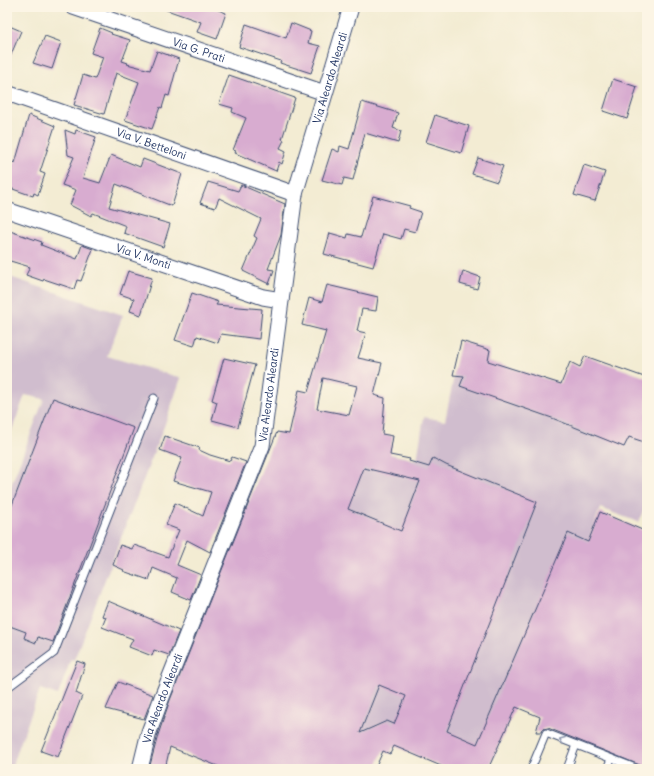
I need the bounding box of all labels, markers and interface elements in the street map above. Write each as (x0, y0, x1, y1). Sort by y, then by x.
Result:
street label: Via Aleardo Aleardi (309, 30, 350, 125)
street label: Via G. Prati (171, 35, 227, 65)
street label: Via V. Betteloni (114, 125, 188, 162)
street label: Via V. Monti (114, 241, 173, 272)
street label: Via Aleardo Aleardi (256, 347, 282, 443)
street label: Via Aleardo Aleardi (139, 652, 186, 745)
one-way arrow (559, 736, 566, 744)

